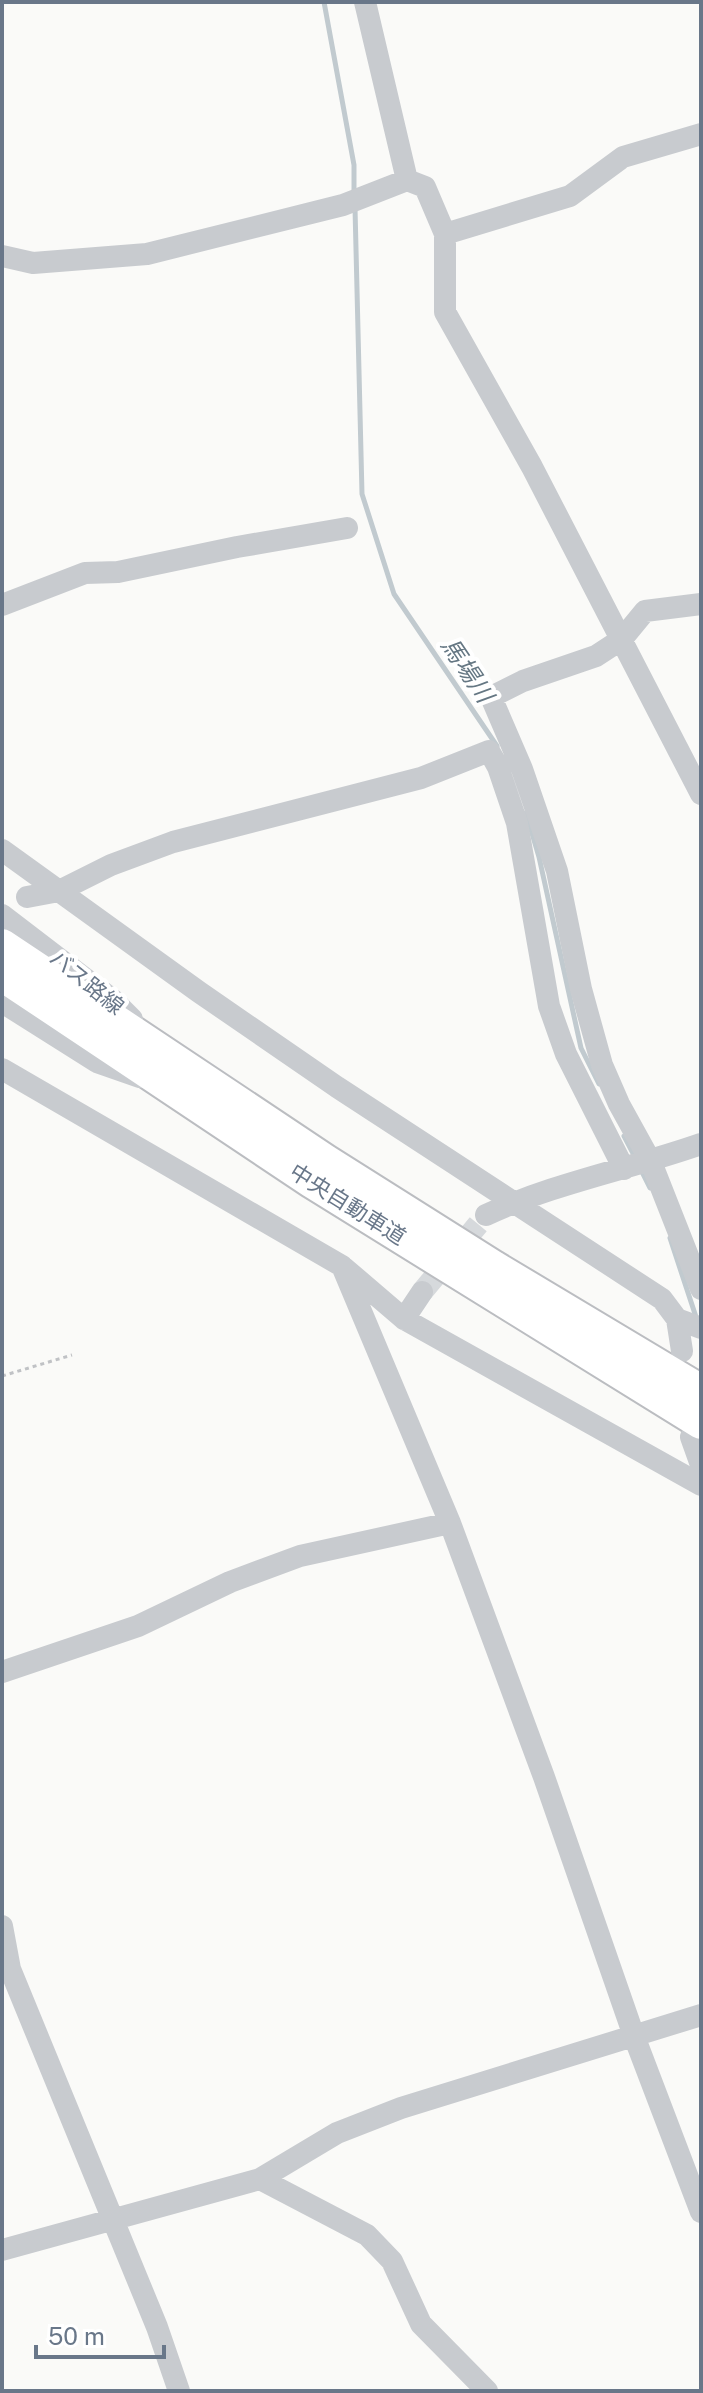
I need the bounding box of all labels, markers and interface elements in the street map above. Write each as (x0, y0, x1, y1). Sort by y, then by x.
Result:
water label: 馬場川 (436, 632, 501, 710)
street label: バス路線 (45, 944, 129, 1020)
street label: 中央自動車道 (285, 1158, 411, 1250)
scale bar (36, 2309, 164, 2359)
text: 50 m (48, 2322, 105, 2350)

